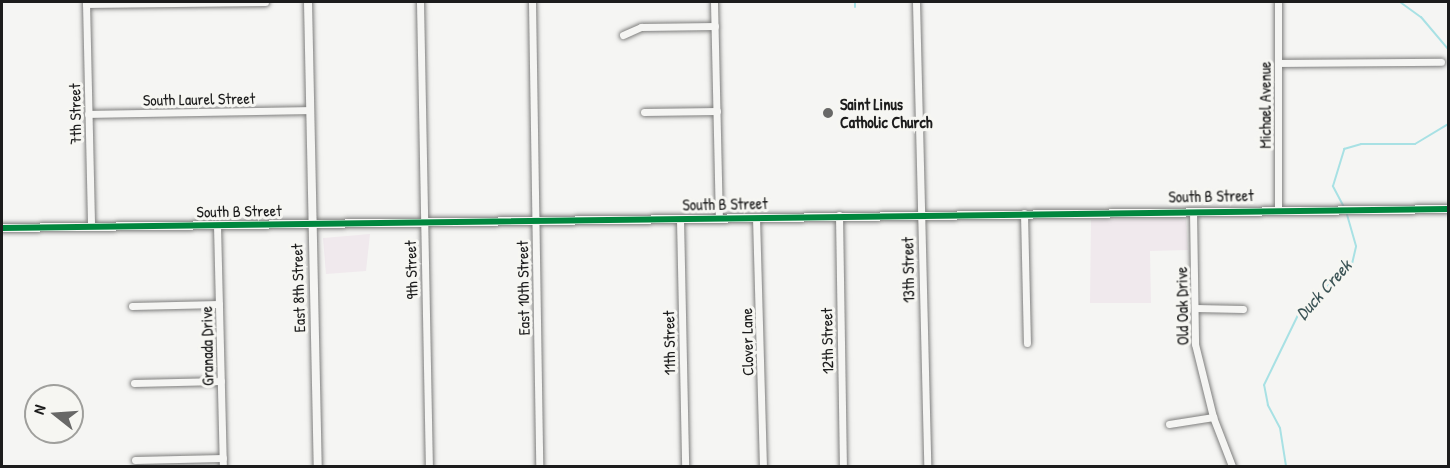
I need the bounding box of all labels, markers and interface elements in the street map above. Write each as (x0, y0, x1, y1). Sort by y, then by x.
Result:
street label: Michael Avenue (1255, 61, 1275, 149)
street label: 7th Street (65, 83, 85, 145)
street label: South Laurel Street (143, 88, 255, 110)
place label: Saint Linus Catholic Church (840, 94, 932, 132)
marker: Saint Linus Catholic Church (821, 106, 835, 120)
street label: South B Street (1168, 186, 1254, 206)
street label: South B Street (682, 194, 768, 214)
street label: South B Street (196, 201, 282, 221)
street label: 13th Street (898, 237, 918, 303)
street label: 9th Street (400, 240, 422, 300)
street label: East 10th Street (513, 240, 533, 336)
street label: East 8th Street (287, 243, 309, 333)
water label: Duck Creek (1292, 256, 1356, 324)
street label: Old Oak Drive (1172, 267, 1192, 345)
street label: Granada Drive (197, 306, 217, 386)
street label: Clover Lane (737, 308, 757, 376)
street label: 12th Street (817, 308, 837, 374)
street label: 11th Street (659, 310, 679, 376)
north arrow (24, 384, 84, 444)
text: N (27, 402, 50, 417)

